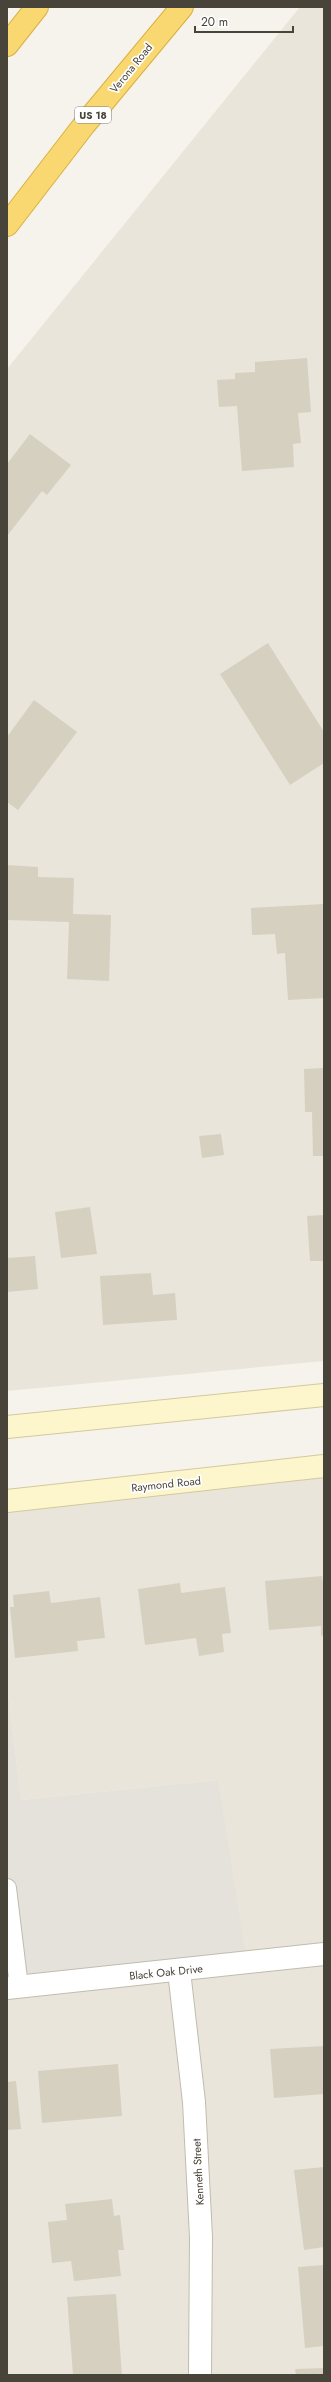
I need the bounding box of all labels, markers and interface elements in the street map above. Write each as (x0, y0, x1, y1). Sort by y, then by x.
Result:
scale bar (195, 8, 293, 34)
text: 20 m (201, 13, 228, 31)
street label: Verona Road (106, 40, 156, 96)
road number: US 18 (75, 107, 111, 123)
street label: Raymond Road (130, 1472, 202, 1496)
street label: Black Oak Drive (128, 1960, 204, 1984)
street label: Kenneth Street (188, 2138, 208, 2206)

